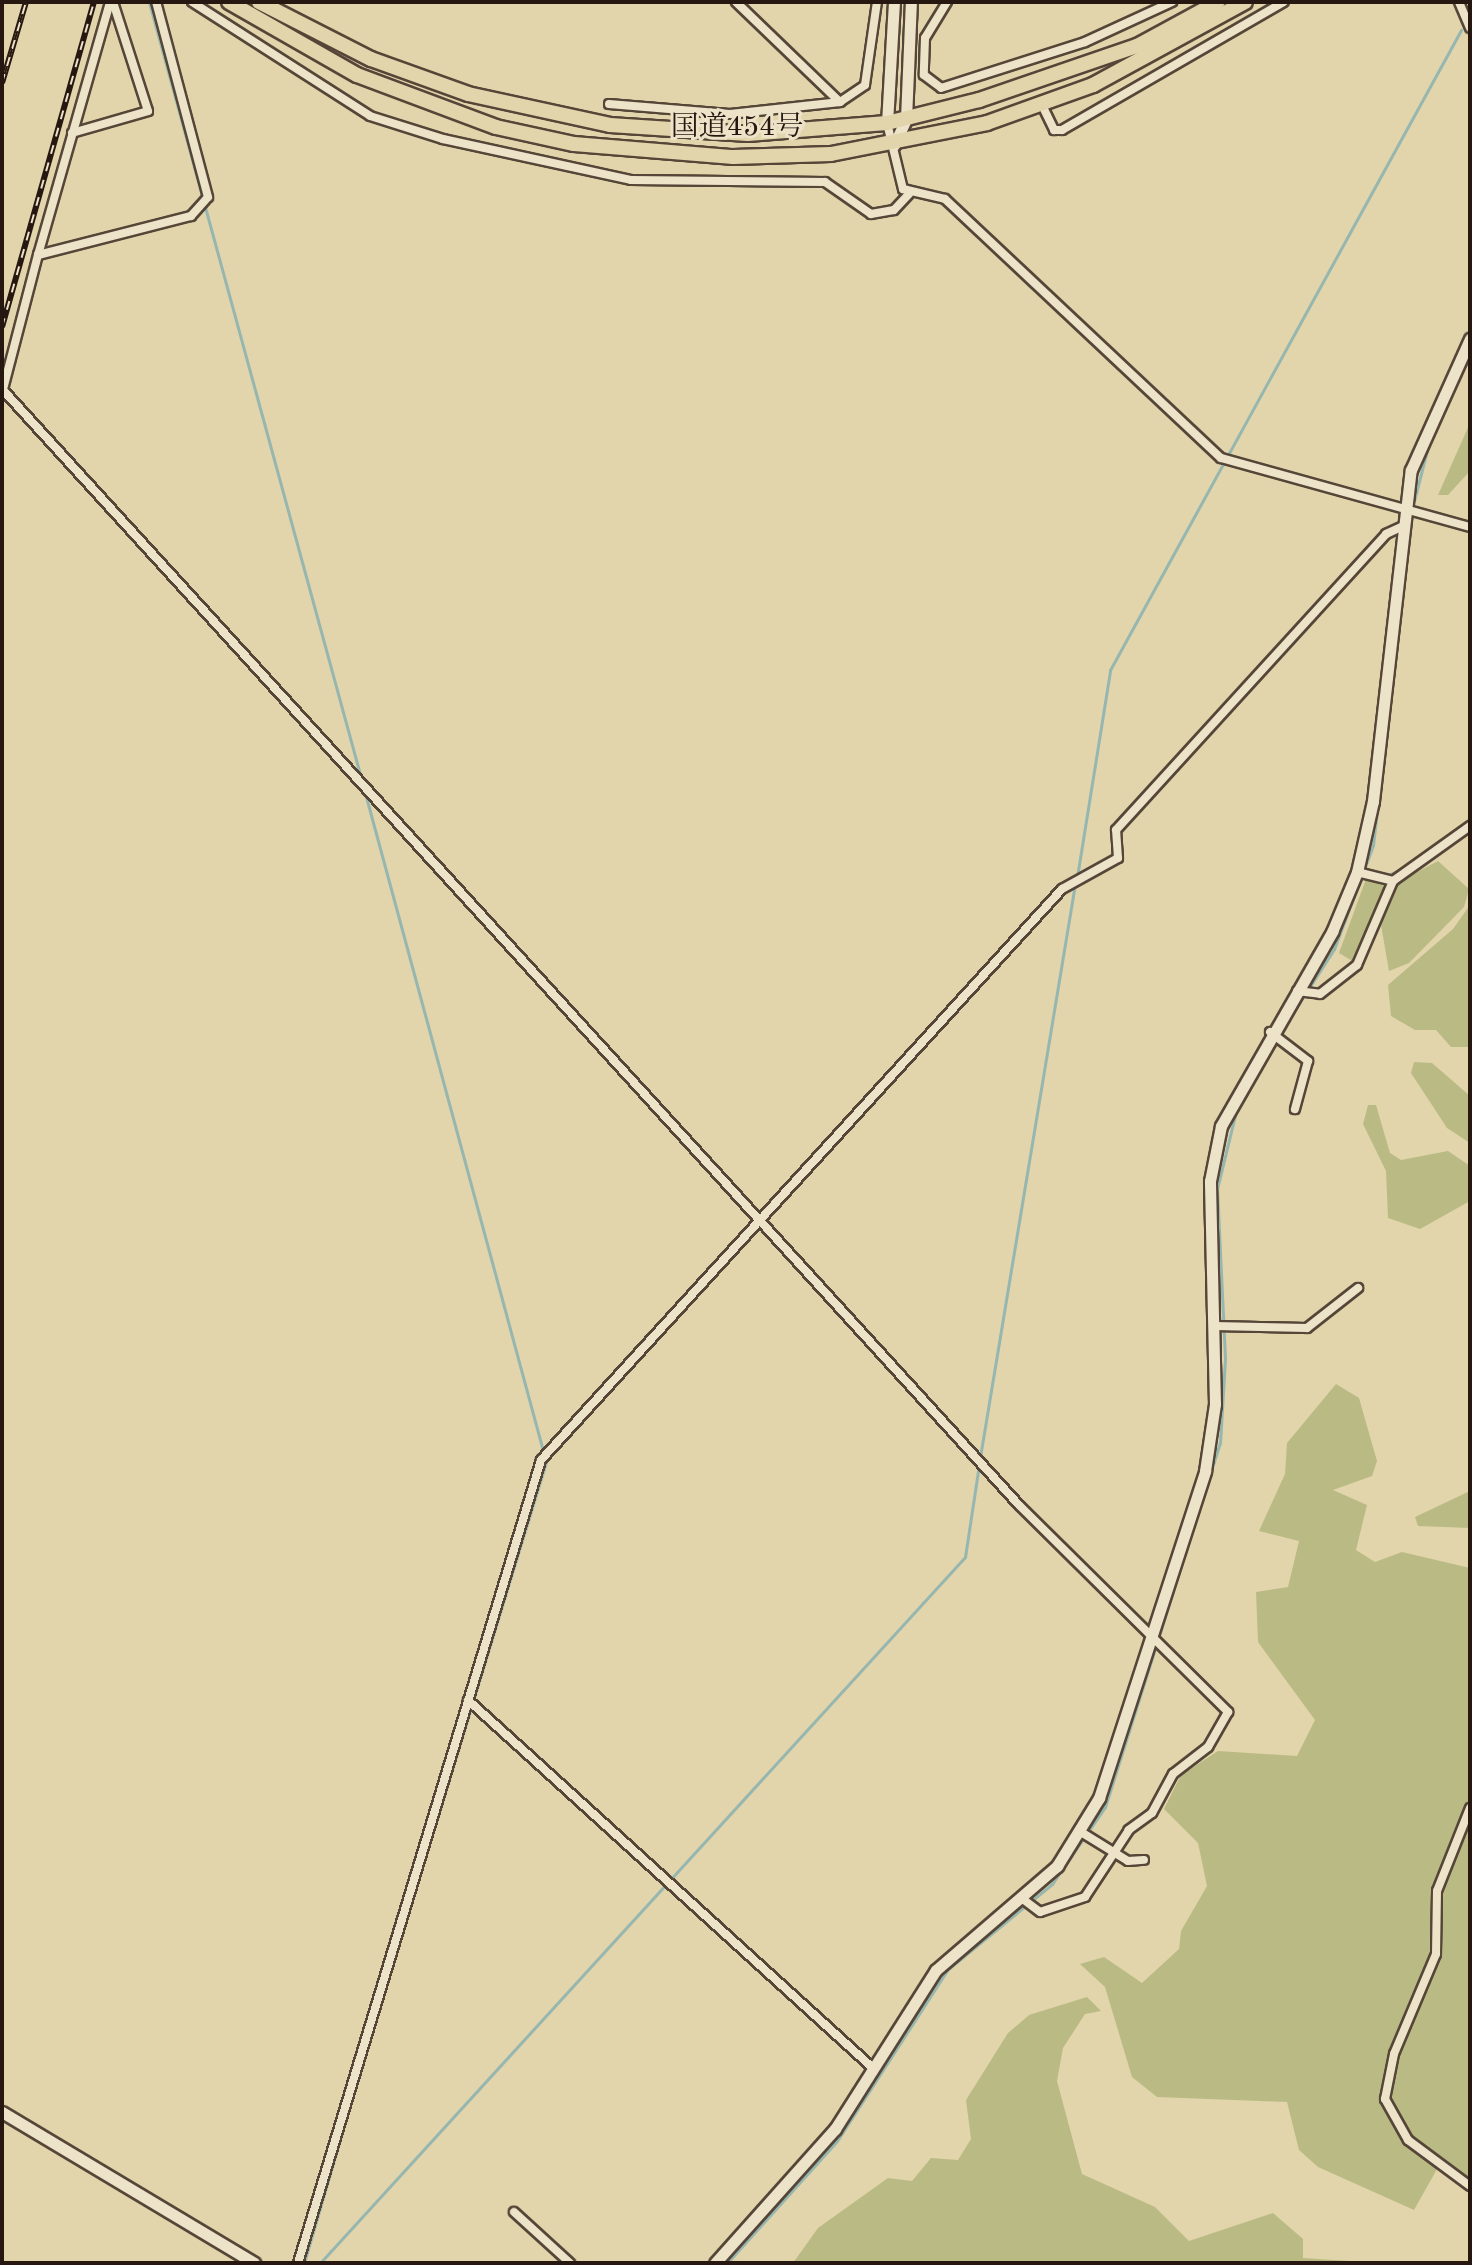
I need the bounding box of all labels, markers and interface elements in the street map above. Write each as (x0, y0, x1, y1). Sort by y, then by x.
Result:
street label: 国道454号 (671, 111, 803, 145)

